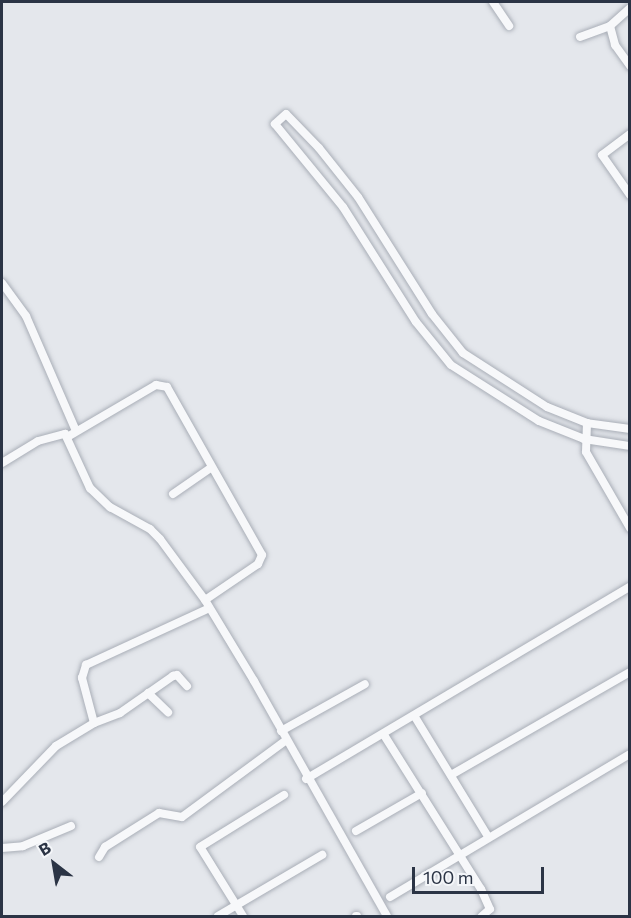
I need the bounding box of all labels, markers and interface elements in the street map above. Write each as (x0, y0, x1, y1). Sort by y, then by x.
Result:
north arrow (24, 834, 84, 894)
text: B (35, 837, 54, 859)
scale bar (415, 855, 547, 893)
text: 100 m (423, 866, 473, 888)

